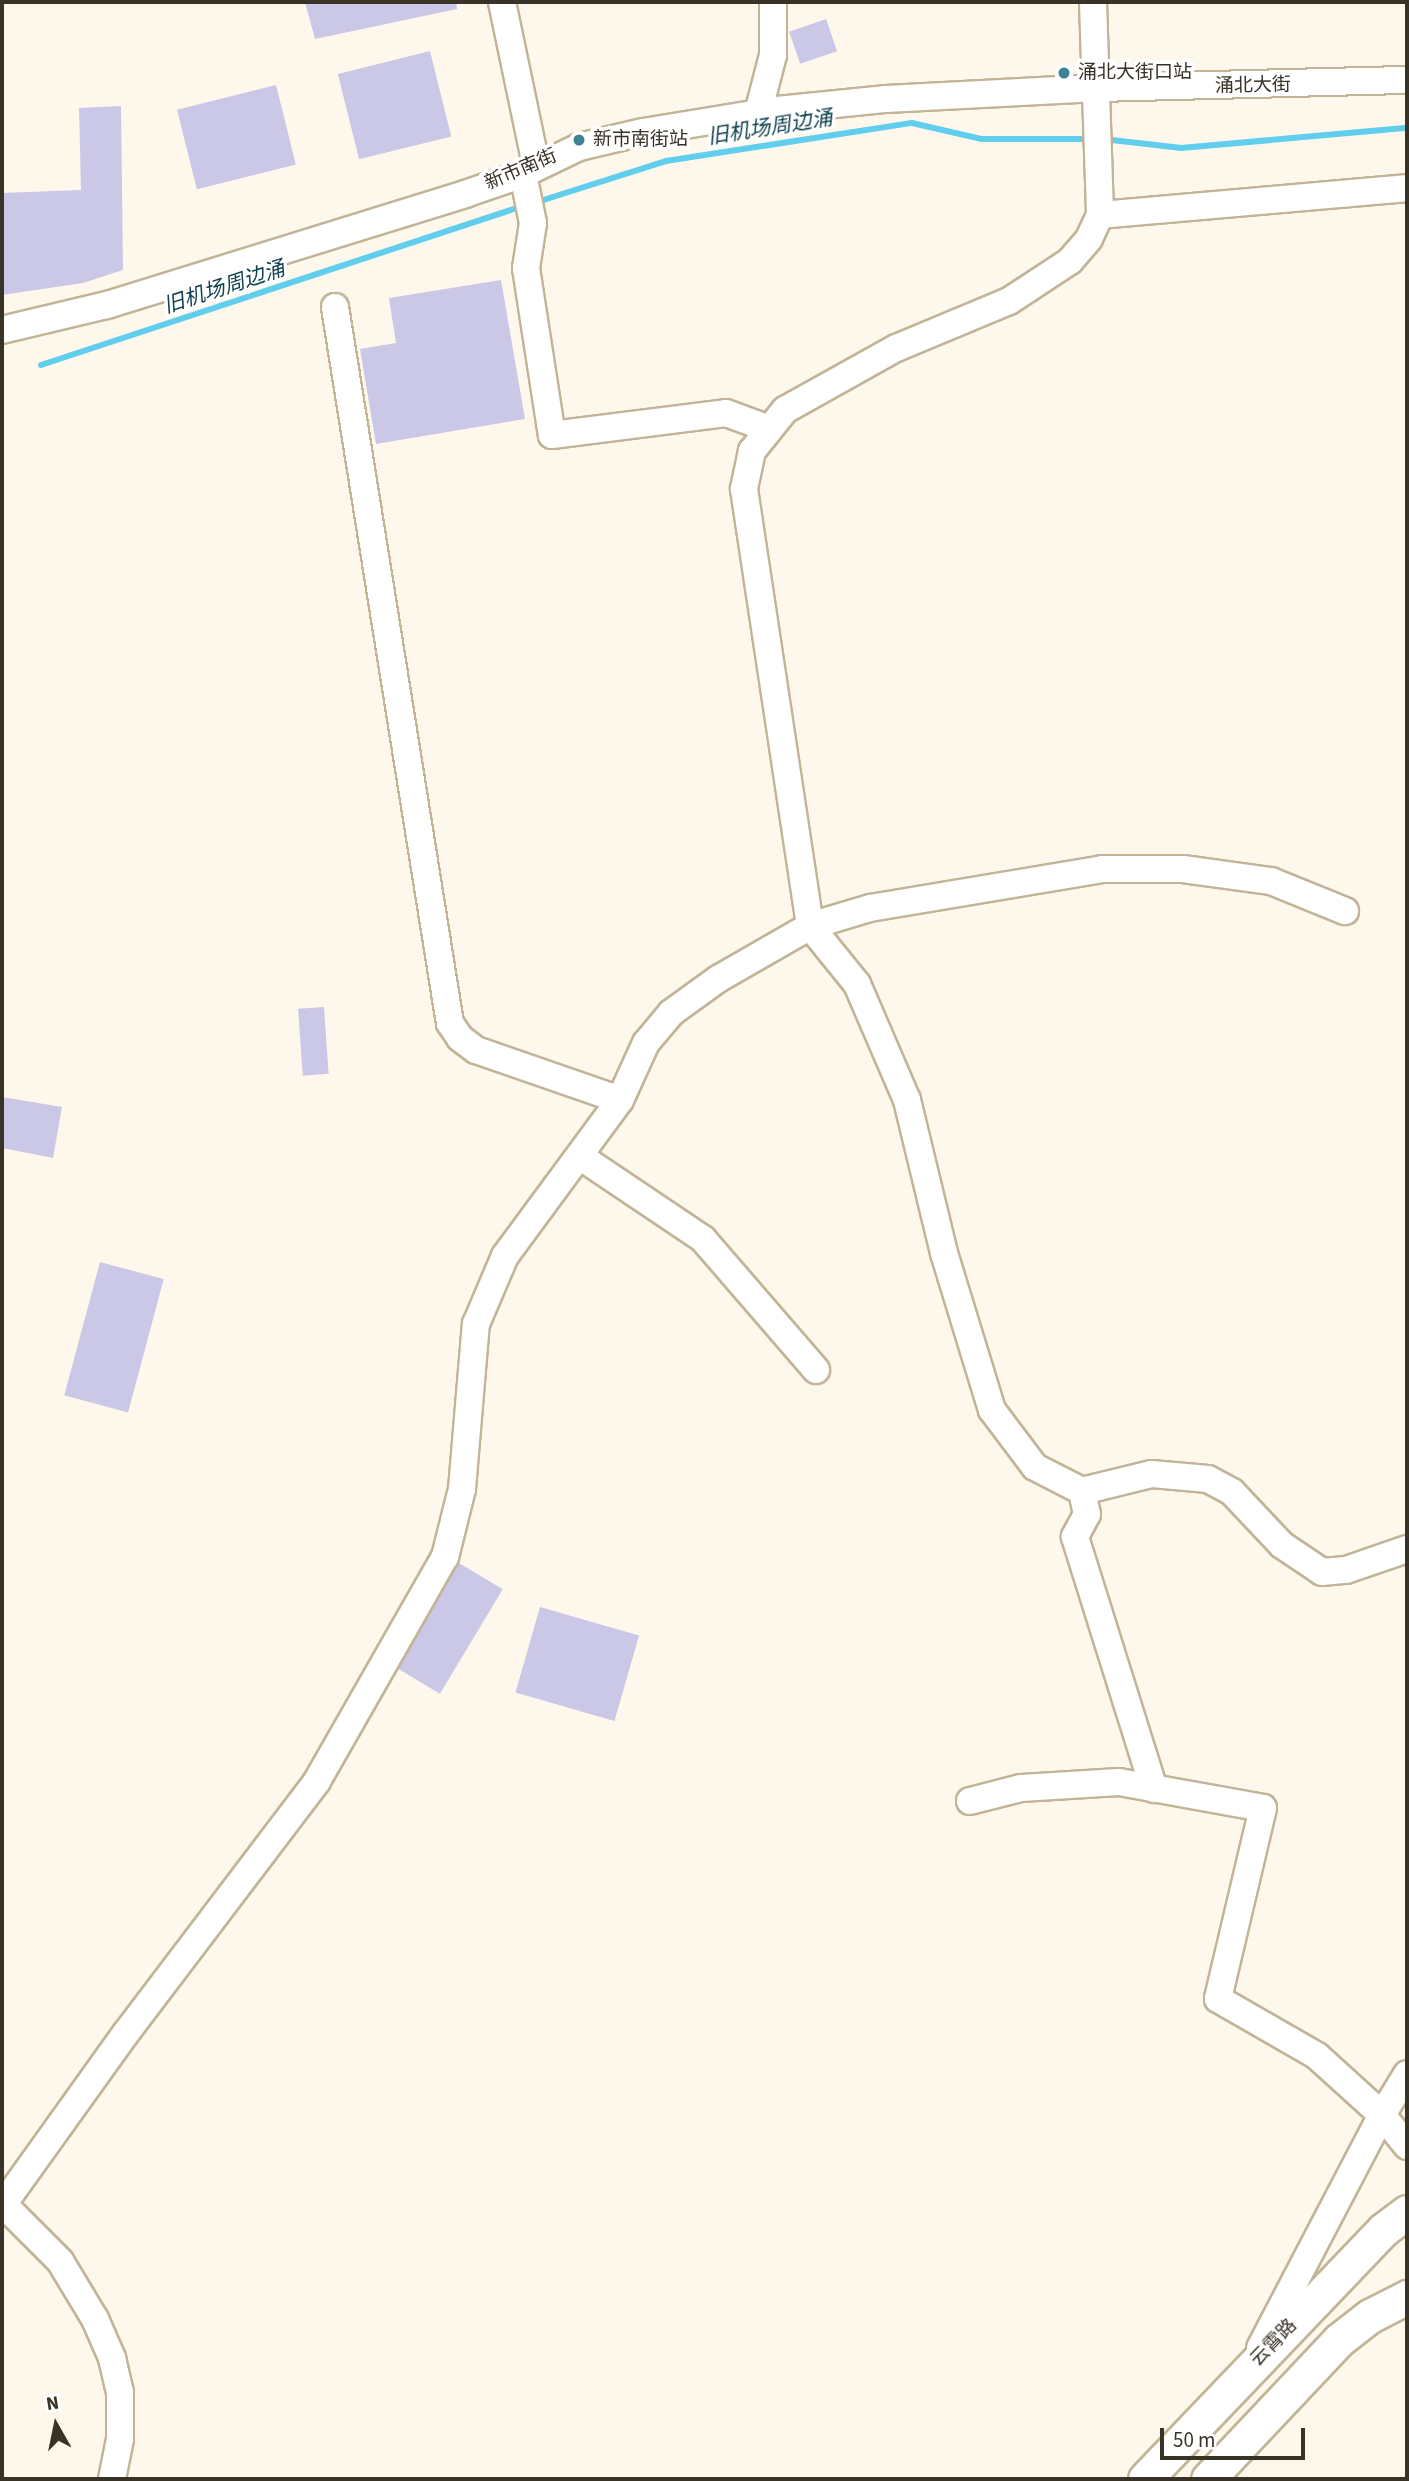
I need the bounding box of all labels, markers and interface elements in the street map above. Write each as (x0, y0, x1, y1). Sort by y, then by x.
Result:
place label: 涌北大街口站 (1078, 62, 1192, 84)
marker: 涌北大街口站 (1056, 65, 1072, 81)
street label: 涌北大街 (1215, 74, 1291, 98)
water label: 旧机场周边涌 (706, 105, 834, 149)
place label: 新市南街站 (593, 129, 688, 151)
marker: 新市南街站 (571, 132, 587, 148)
street label: 新市南街 (482, 145, 560, 195)
water label: 旧机场周边涌 (160, 256, 288, 318)
street label: 云霄路 (1246, 2315, 1302, 2371)
text: N (44, 2389, 61, 2418)
north arrow (21, 2390, 91, 2460)
scale bar (1164, 2414, 1309, 2458)
text: 50 m (1173, 2425, 1215, 2455)

